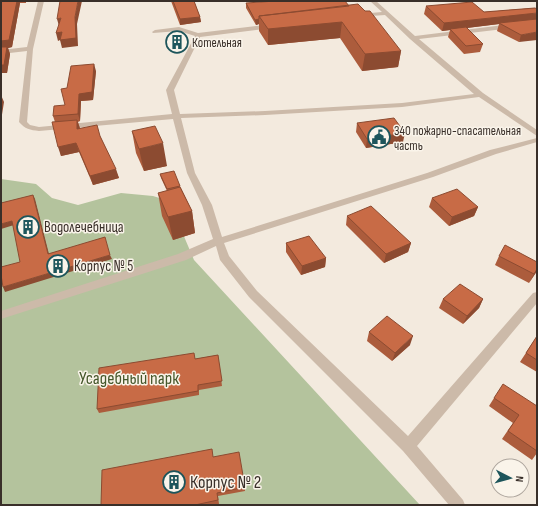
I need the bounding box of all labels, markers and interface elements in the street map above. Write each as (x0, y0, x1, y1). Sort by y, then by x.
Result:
building icon: Котельная (164, 29, 190, 55)
place label: Котельная (192, 35, 242, 51)
place label: 340 пожарно-спасательная часть (394, 123, 521, 154)
public building icon: 340 пожарно-спасательная часть (366, 124, 392, 150)
building icon: Водолечебница (15, 214, 41, 240)
place label: Водолечебница (44, 218, 124, 237)
building icon: Корпус № 5 (45, 253, 71, 279)
place label: Корпус № 5 (74, 257, 133, 276)
park label: Усадебный парк (79, 368, 179, 389)
north arrow (490, 458, 530, 498)
building icon: Корпус № 2 (161, 469, 187, 495)
place label: Корпус № 2 (190, 472, 261, 493)
text: N (513, 475, 526, 483)

